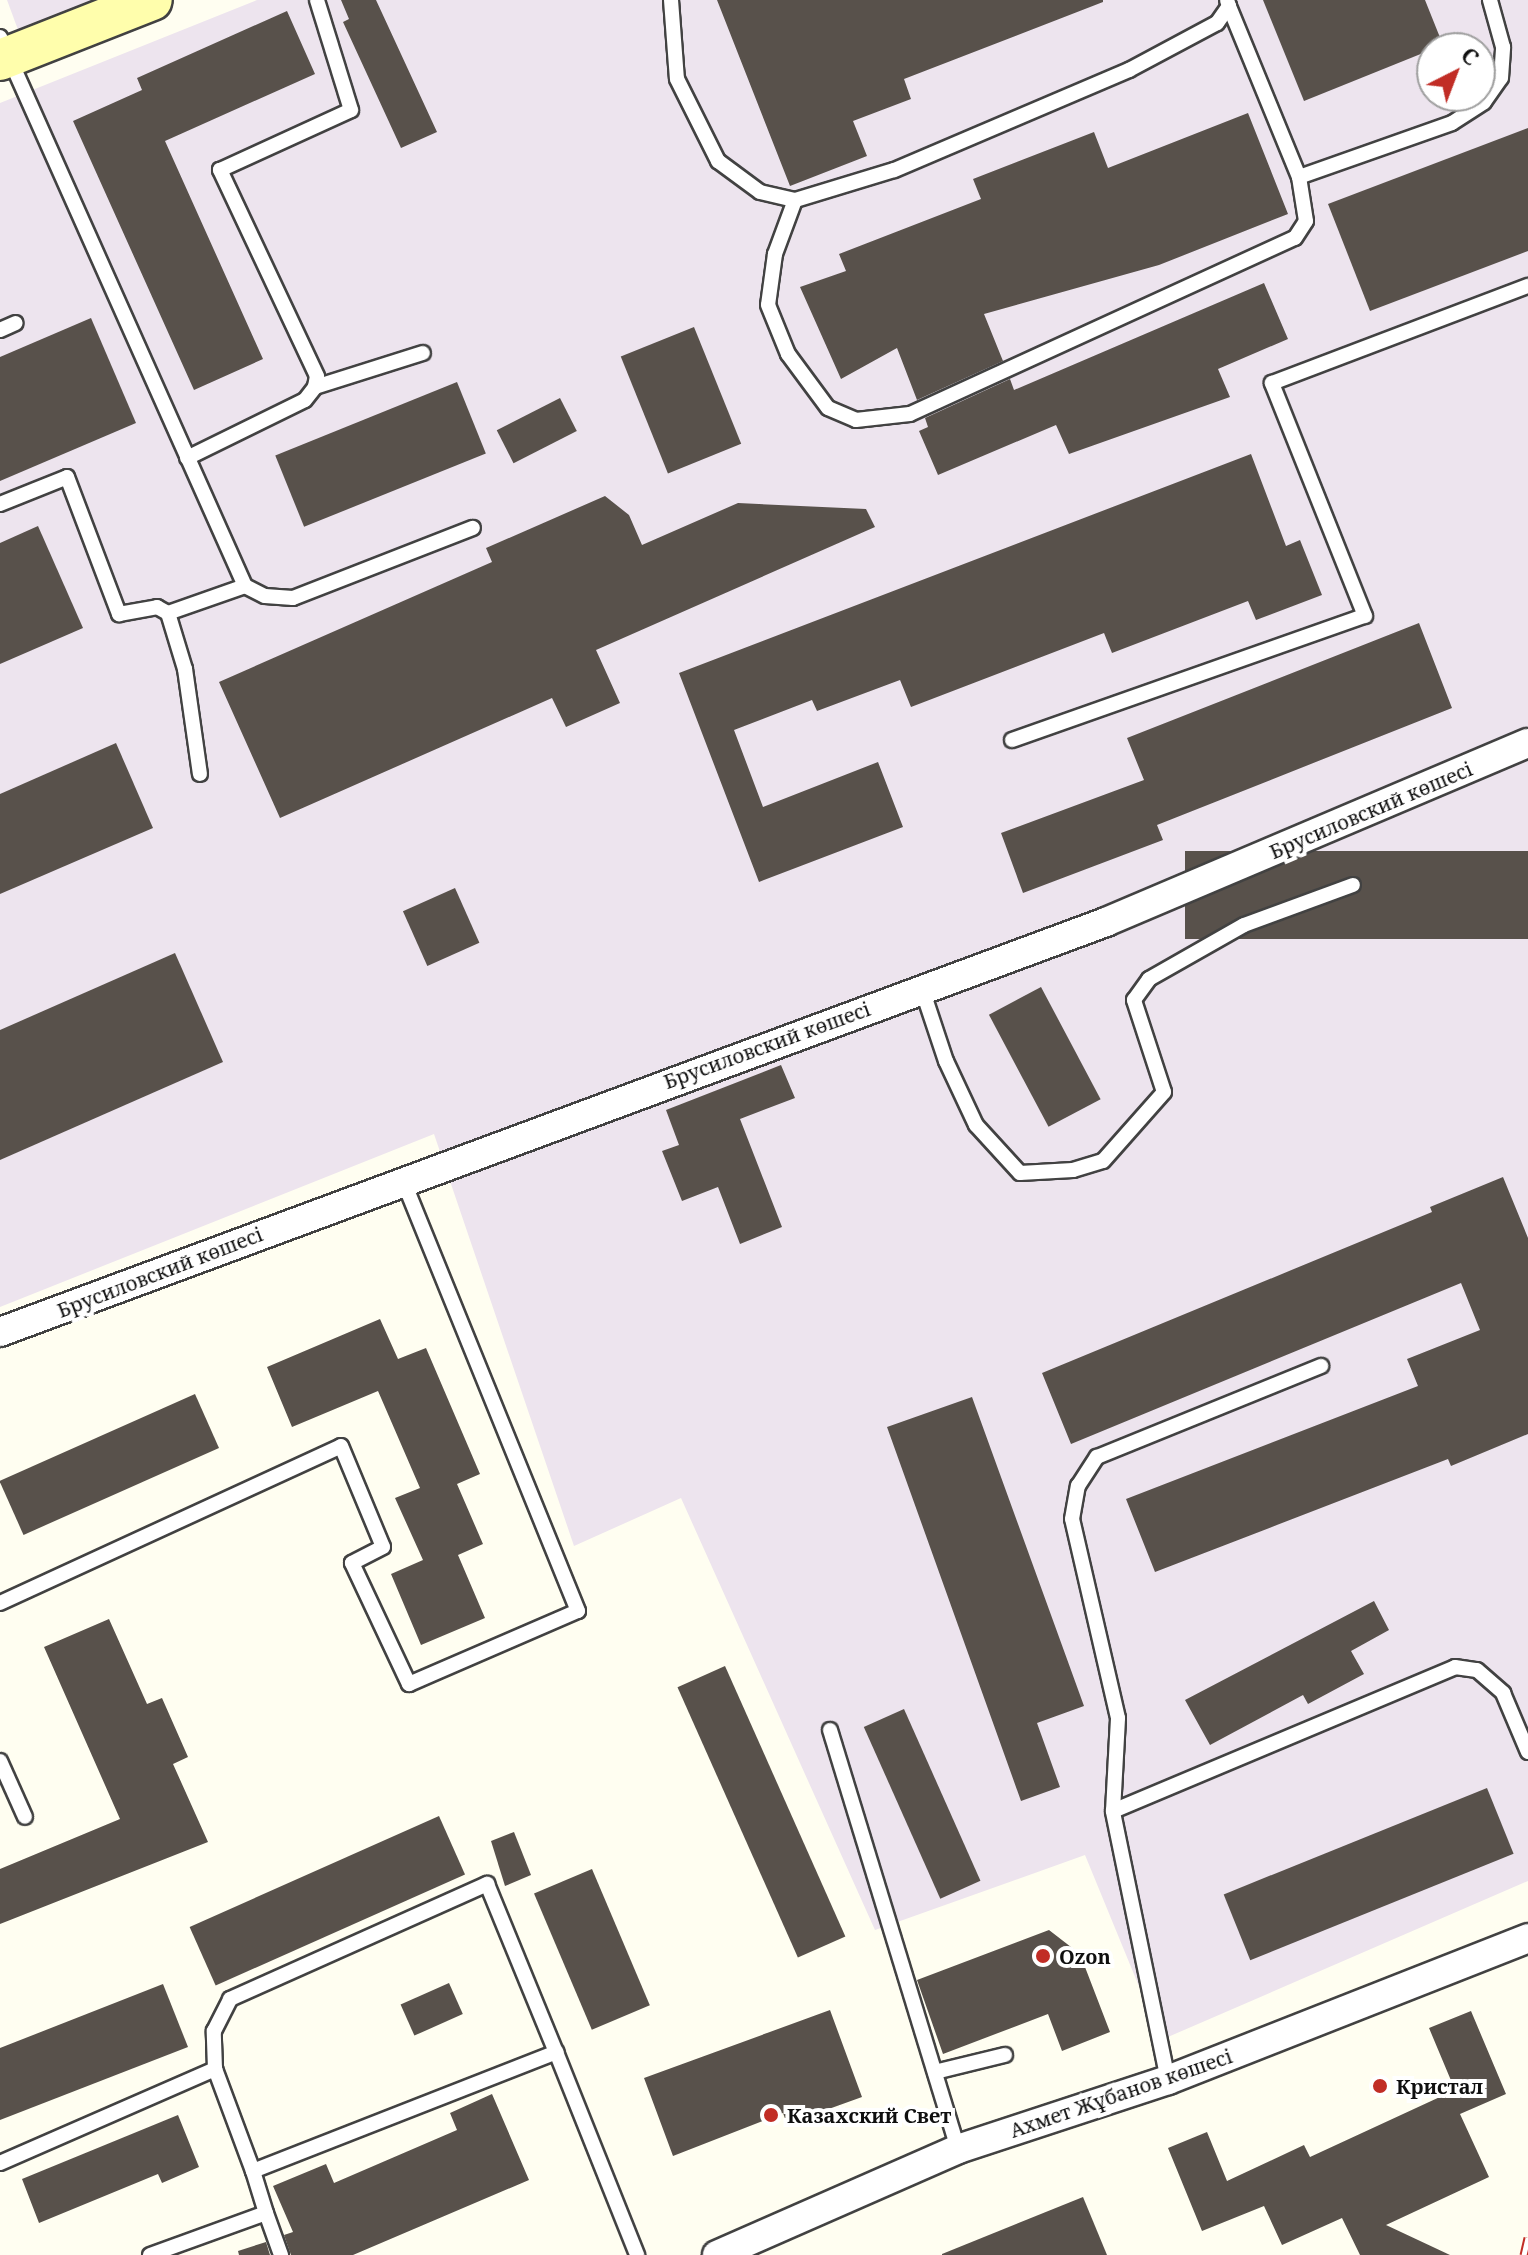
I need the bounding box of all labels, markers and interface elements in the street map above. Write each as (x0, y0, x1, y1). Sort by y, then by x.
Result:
north arrow (1416, 32, 1496, 112)
text: С (1455, 40, 1486, 72)
street label: Брусиловский көшесі (1266, 756, 1476, 864)
street label: Брусиловский көшесі (660, 996, 874, 1094)
street label: Брусиловский көшесі (54, 1222, 266, 1322)
place label: Ozon (1059, 1944, 1111, 1968)
marker: Ozon (1034, 1947, 1052, 1965)
street label: Ахмет Жұбанов көшесі (1007, 2044, 1235, 2142)
place label: Кристал (1396, 2074, 1483, 2098)
marker: Кристал (1371, 2077, 1389, 2095)
place label: Казахский Свет (787, 2103, 951, 2127)
marker: Казахский Свет (762, 2106, 780, 2124)

